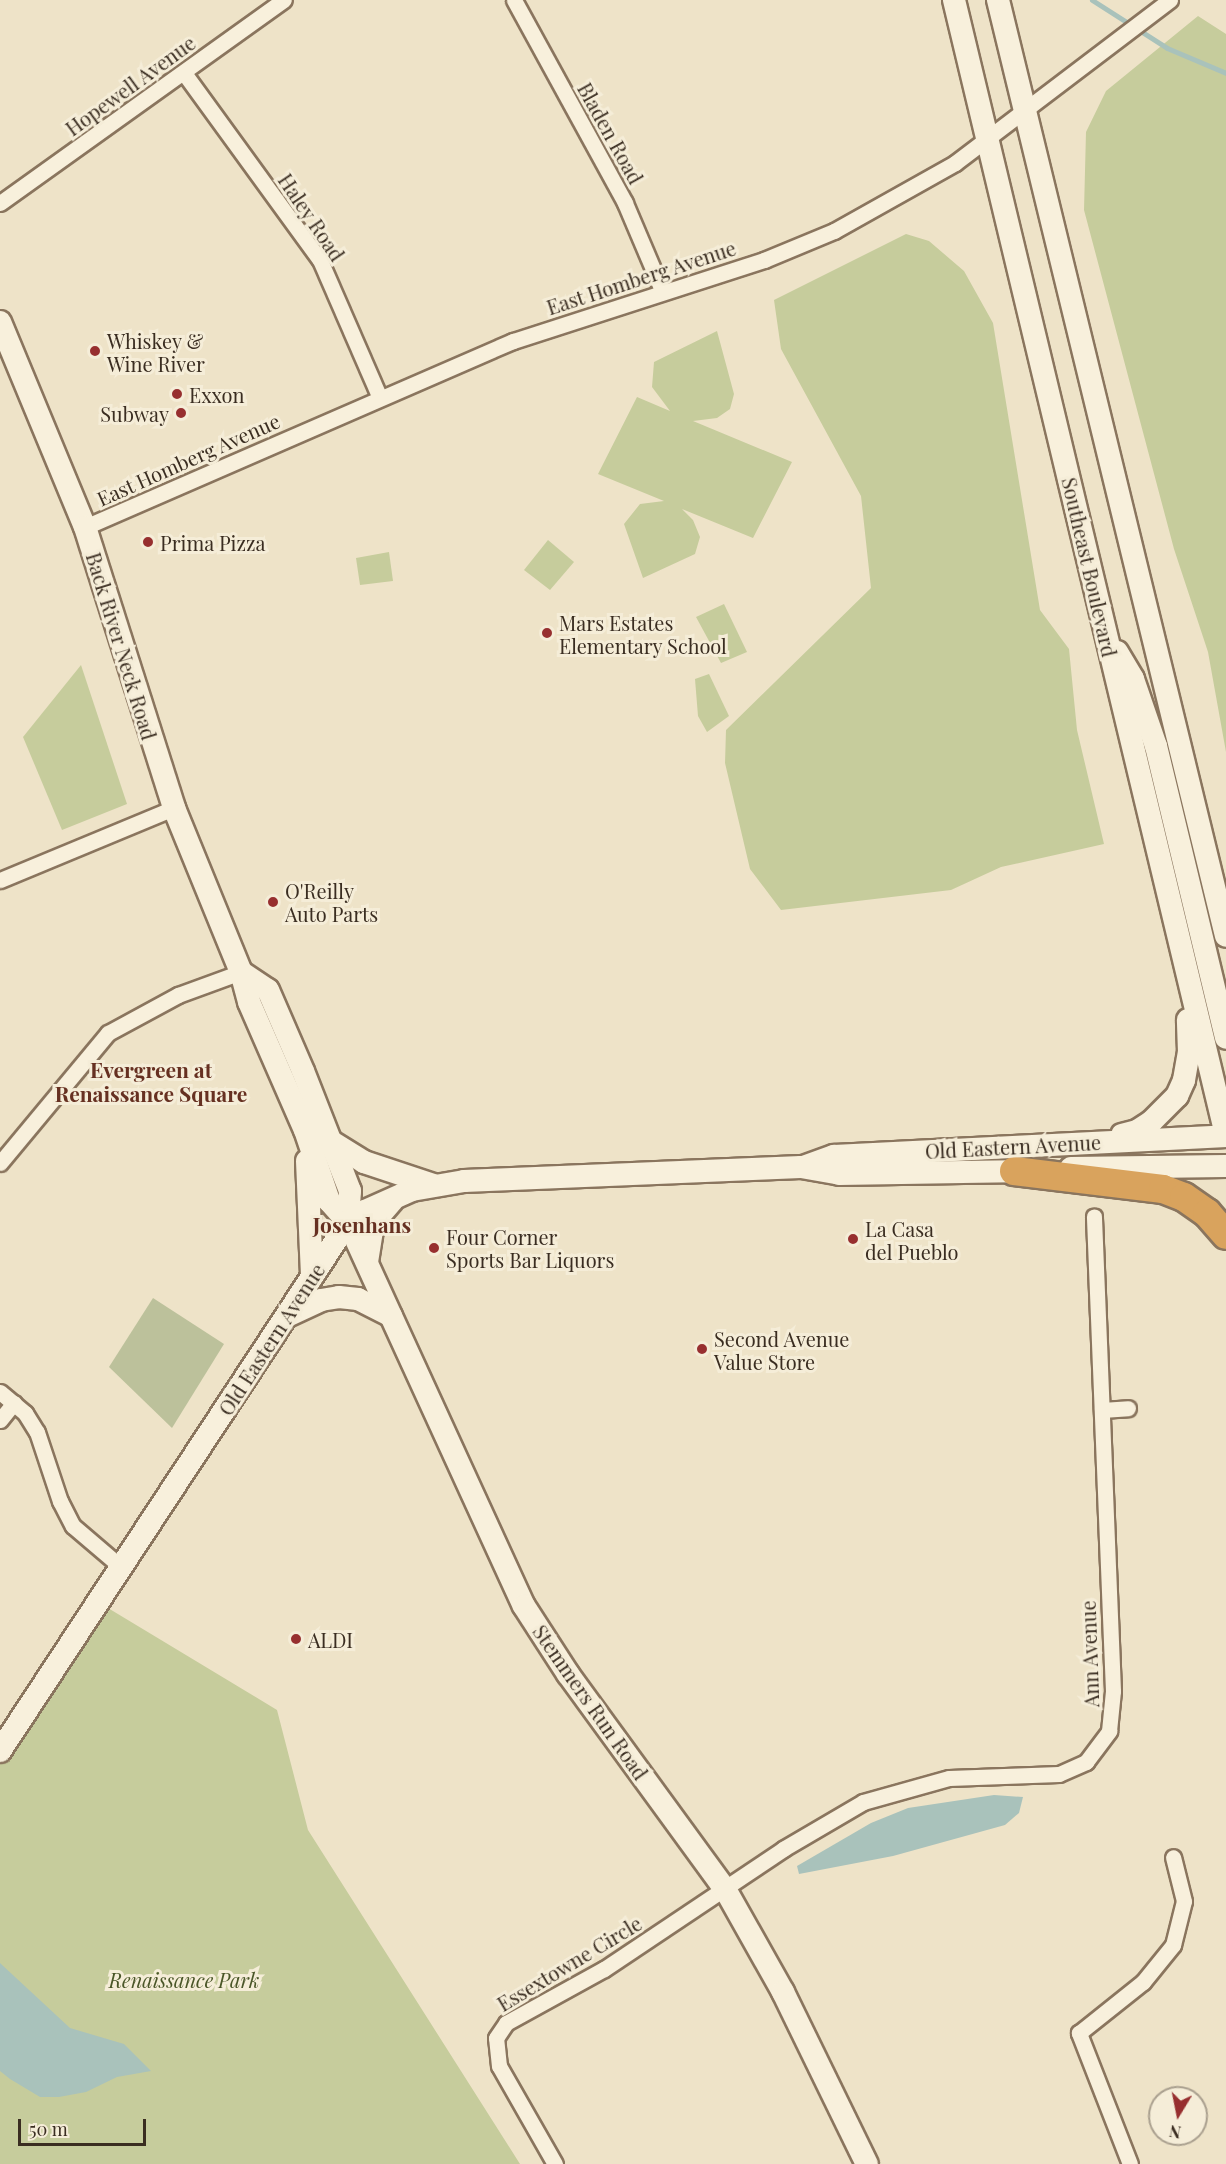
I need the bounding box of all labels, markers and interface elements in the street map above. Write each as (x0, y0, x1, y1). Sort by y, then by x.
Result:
street label: Hopewell Avenue (60, 30, 200, 140)
street label: Bladen Road (573, 78, 649, 188)
street label: Haley Road (274, 168, 350, 266)
street label: East Homberg Avenue (543, 235, 739, 319)
place label: Whiskey & Wine River (107, 328, 205, 375)
marker: Whiskey & Wine River (88, 344, 102, 358)
place label: Exxon (189, 382, 244, 406)
marker: Exxon (170, 387, 184, 401)
place label: Subway (100, 401, 169, 425)
marker: Subway (174, 406, 188, 420)
street label: East Homberg Avenue (92, 408, 284, 510)
street label: Southeast Boulevard (1058, 475, 1122, 659)
place label: Prima Pizza (160, 530, 266, 554)
marker: Prima Pizza (141, 535, 155, 549)
street label: Back River Neck Road (82, 549, 162, 743)
place label: Mars Estates Elementary School (559, 610, 727, 657)
marker: Mars Estates Elementary School (540, 626, 554, 640)
place label: O'Reilly Auto Parts (285, 879, 378, 926)
marker: O'Reilly Auto Parts (266, 895, 280, 909)
district label: Evergreen at Renaissance Square (55, 1056, 247, 1106)
street label: Old Eastern Avenue (924, 1129, 1102, 1163)
district label: Josenhans (313, 1211, 411, 1237)
place label: La Casa del Pueblo (865, 1216, 958, 1263)
place label: Four Corner Sports Bar Liquors (446, 1224, 615, 1271)
marker: La Casa del Pueblo (846, 1232, 860, 1246)
marker: Four Corner Sports Bar Liquors (427, 1241, 441, 1255)
street label: Old Eastern Avenue (213, 1258, 329, 1420)
place label: Second Avenue Value Store (714, 1326, 850, 1373)
marker: Second Avenue Value Store (695, 1342, 709, 1356)
street label: Ann Avenue (1075, 1600, 1103, 1708)
street label: Stemmers Run Road (529, 1620, 653, 1784)
place label: ALDI (308, 1627, 353, 1651)
marker: ALDI (289, 1632, 303, 1646)
street label: Essextowne Circle (492, 1910, 646, 2016)
park label: Renaissance Park (109, 1967, 259, 1991)
north arrow (1148, 2086, 1208, 2146)
scale bar (21, 2107, 148, 2145)
text: 50 m (29, 2117, 68, 2141)
text: N (1168, 2121, 1183, 2144)

